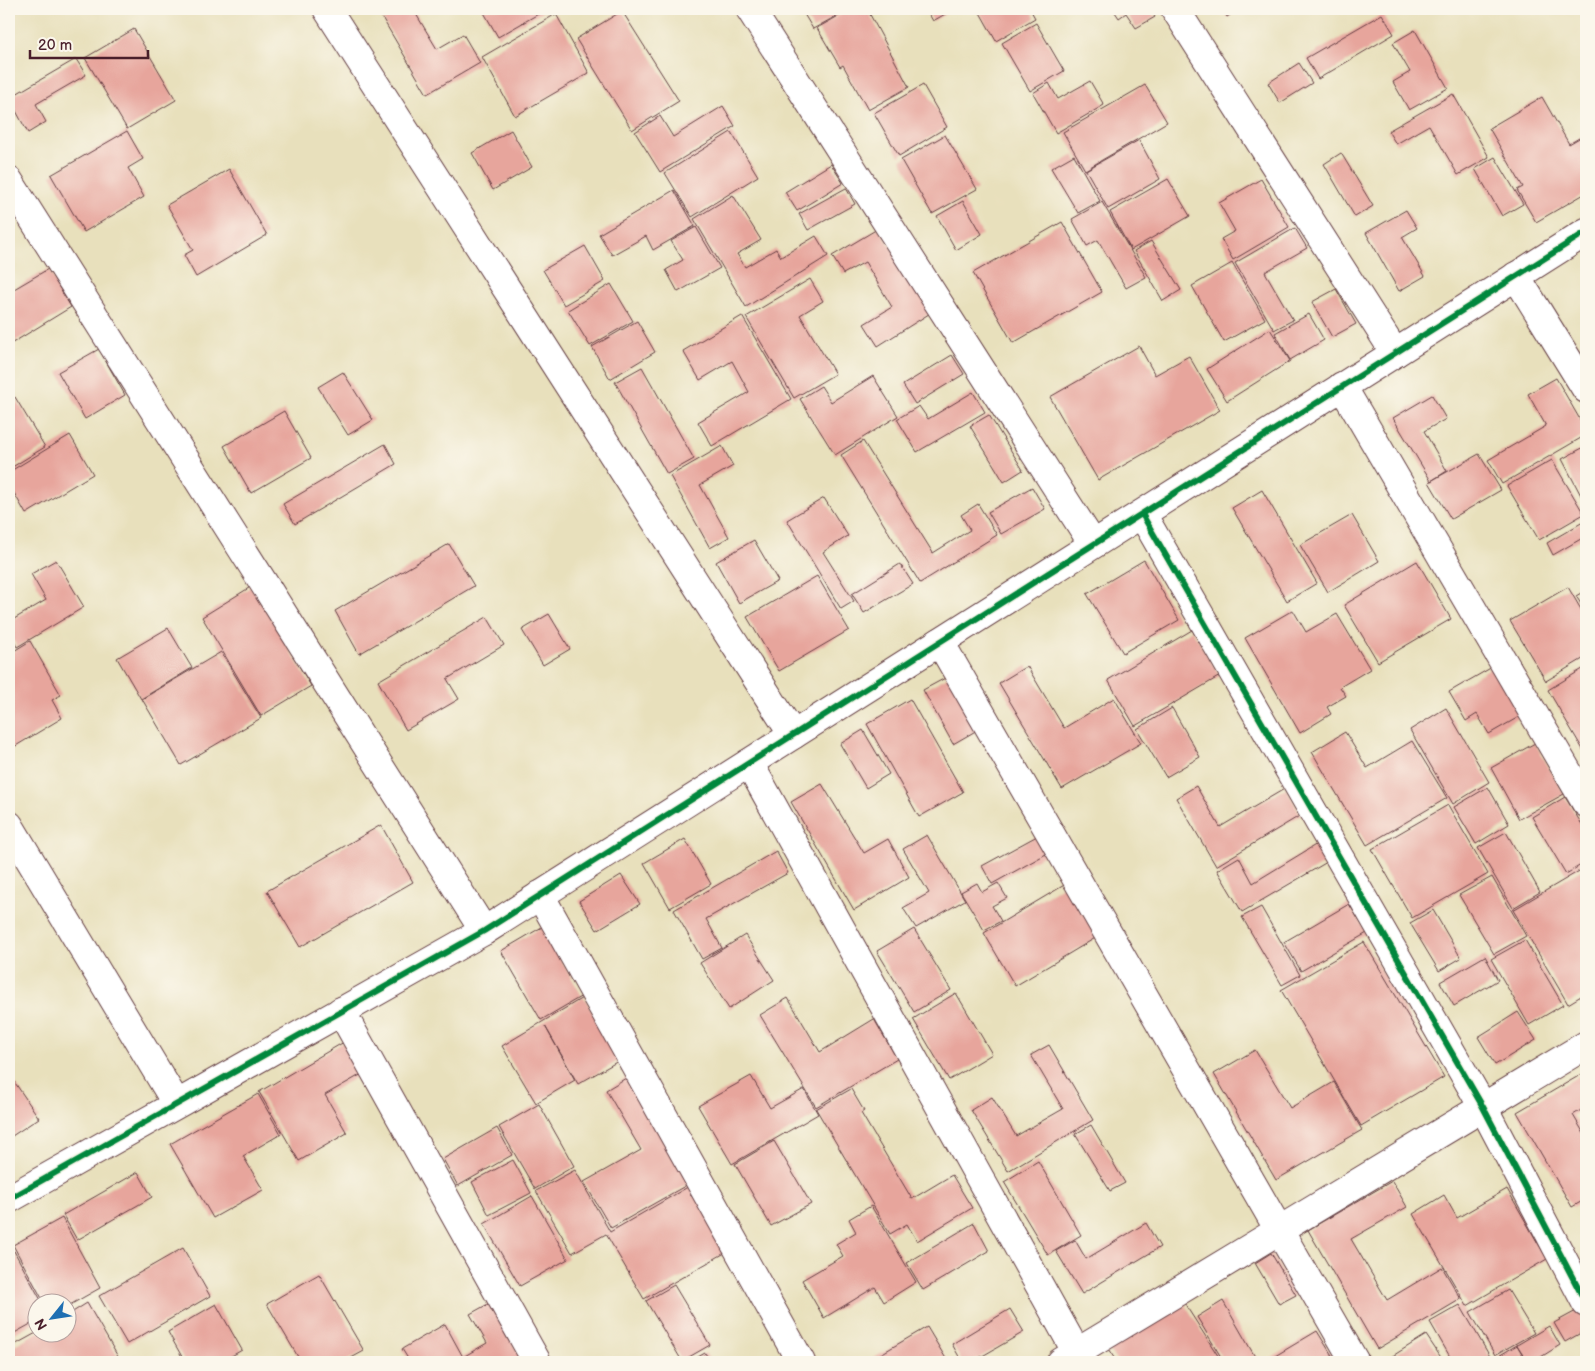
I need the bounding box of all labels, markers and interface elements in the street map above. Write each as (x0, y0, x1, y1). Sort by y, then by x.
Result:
scale bar (30, 28, 148, 60)
text: 20 m (38, 36, 72, 55)
north arrow (28, 1294, 78, 1344)
text: N (31, 1315, 51, 1333)

